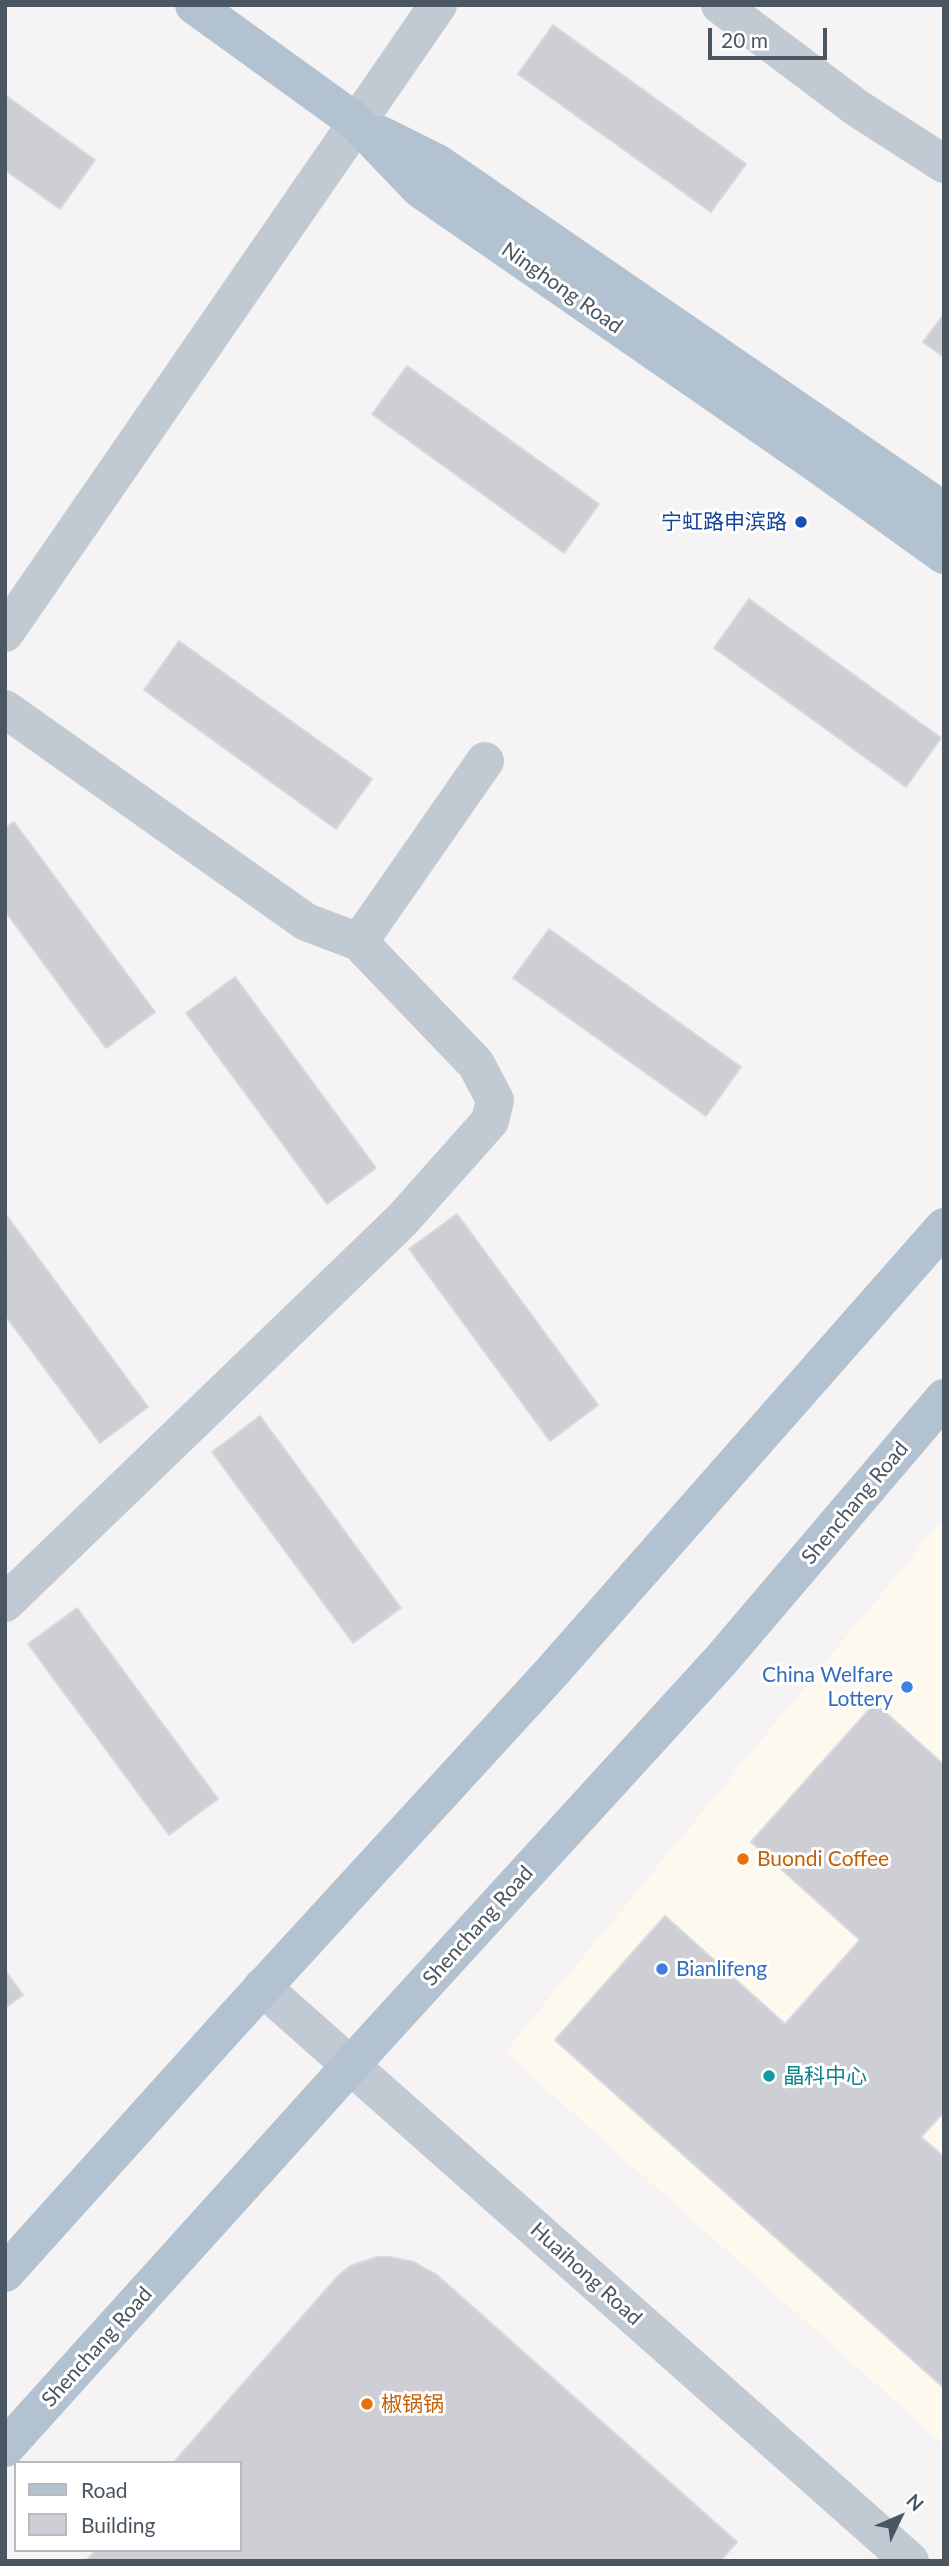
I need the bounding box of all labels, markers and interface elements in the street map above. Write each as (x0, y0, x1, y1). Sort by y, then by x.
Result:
scale bar (711, 14, 830, 58)
text: 20 m (721, 27, 768, 52)
street label: Ninghong Road (497, 237, 627, 339)
place label: 宁虹路申滨路 (661, 509, 787, 535)
marker: 宁虹路申滨路 (793, 514, 809, 530)
street label: Shenchang Road (796, 1436, 914, 1570)
place label: China Welfare Lottery (762, 1662, 893, 1712)
marker: China Welfare Lottery (899, 1679, 915, 1695)
place label: Buondi Coffee (757, 1846, 889, 1872)
marker: Buondi Coffee (735, 1851, 751, 1867)
street label: Shenchang Road (418, 1861, 538, 1991)
place label: Bianlifeng (676, 1956, 767, 1982)
marker: Bianlifeng (654, 1961, 670, 1977)
place label: 晶科中心 (783, 2063, 867, 2089)
marker: 晶科中心 (761, 2068, 777, 2084)
street label: Huaihong Road (525, 2217, 647, 2331)
street label: Shenchang Road (37, 2282, 157, 2412)
place label: 椒锅锅 (381, 2391, 444, 2417)
marker: 椒锅锅 (359, 2396, 375, 2412)
legend (14, 2461, 242, 2552)
text: Road (81, 2477, 128, 2502)
north arrow (865, 2482, 935, 2552)
text: N (902, 2489, 929, 2515)
text: Building (81, 2512, 156, 2537)

